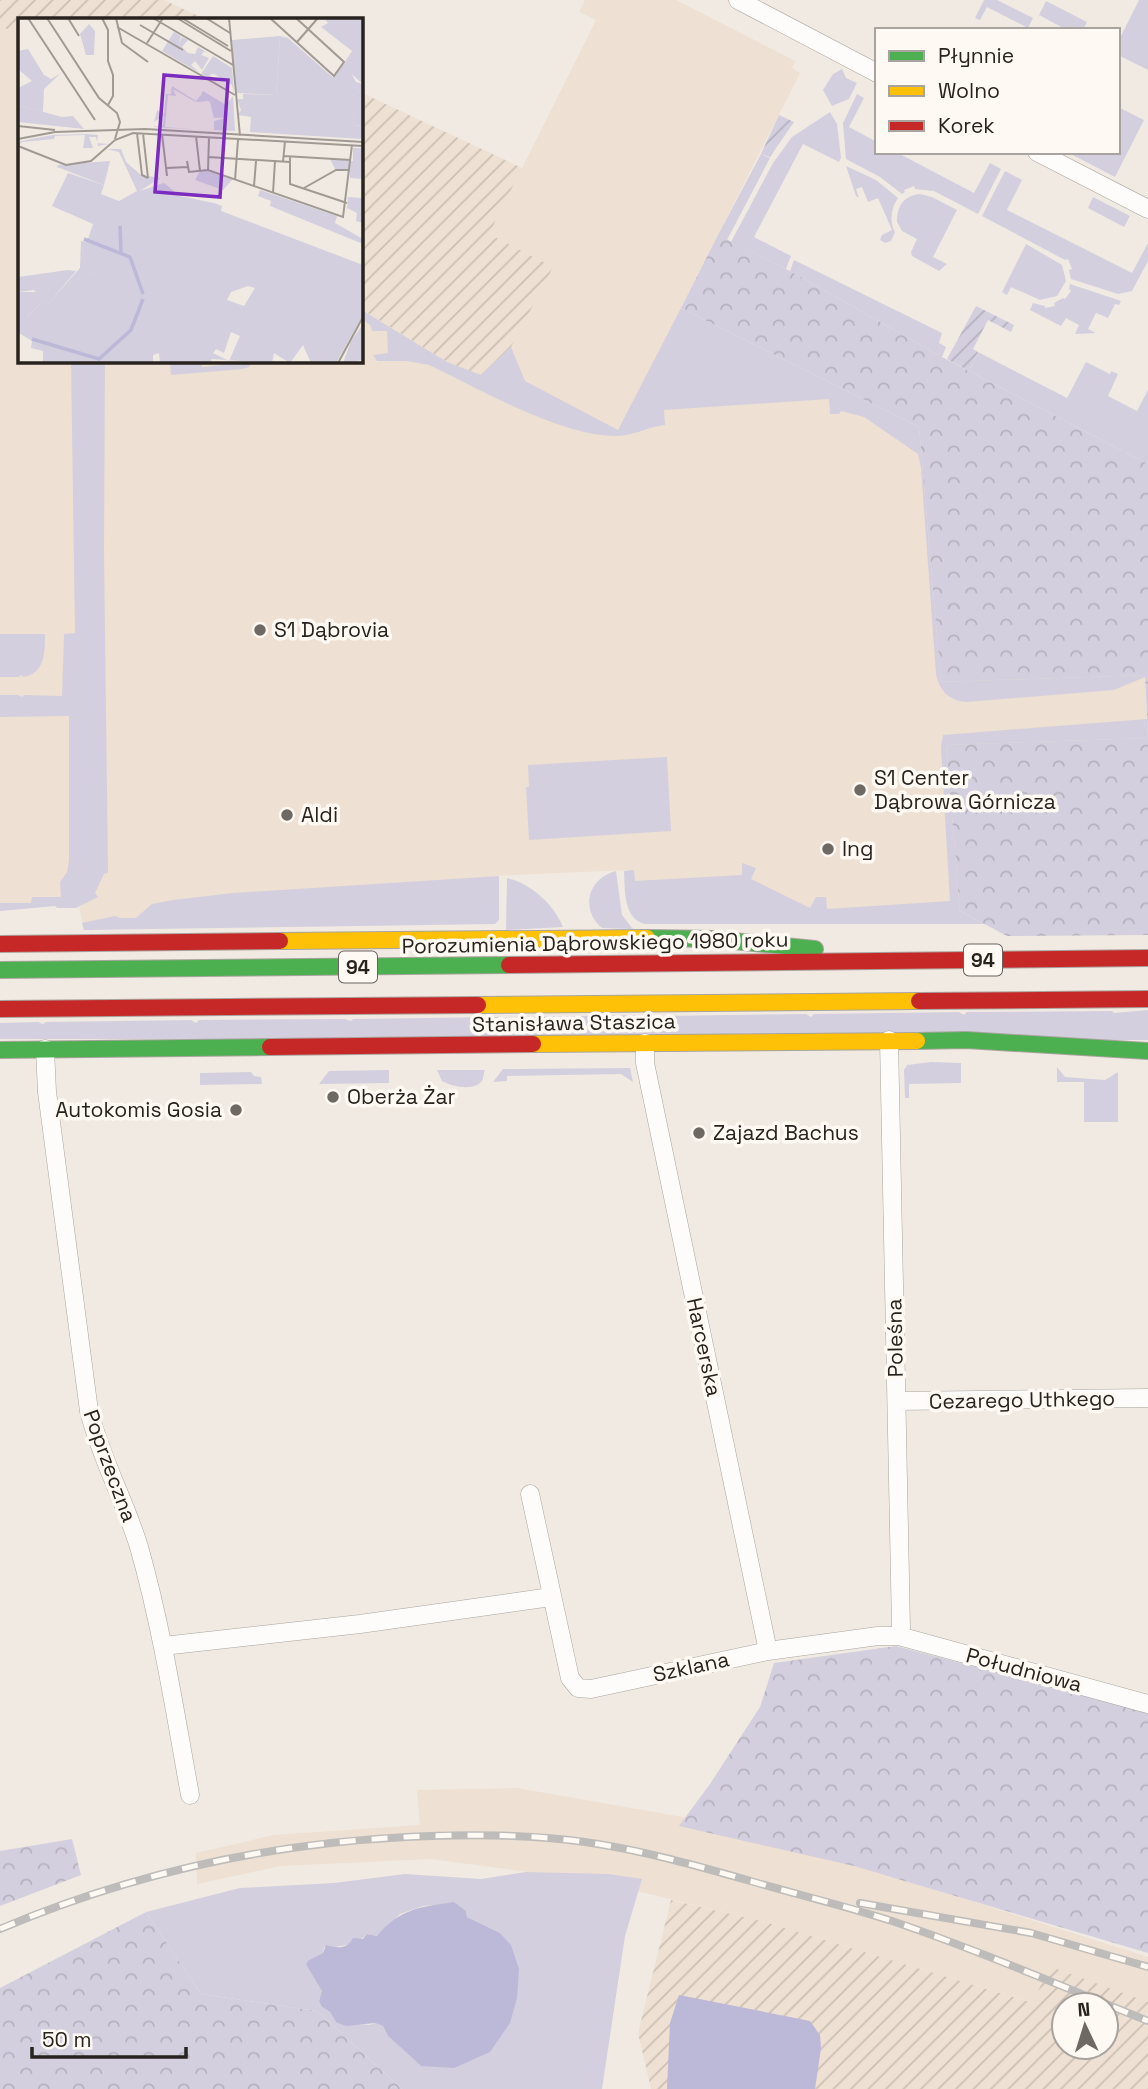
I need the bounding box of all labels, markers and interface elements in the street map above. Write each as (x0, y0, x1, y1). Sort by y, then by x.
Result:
inset map (18, 18, 362, 362)
legend (875, 28, 1120, 154)
text: Płynnie (938, 42, 1014, 69)
text: Wolno (938, 77, 1000, 104)
text: Korek (938, 112, 995, 139)
place label: S1 Dąbrovia (274, 616, 389, 643)
marker: S1 Dąbrovia (252, 622, 268, 638)
place label: S1 Center Dąbrowa Górnicza (874, 764, 1056, 815)
marker: S1 Center Dąbrowa Górnicza (852, 782, 868, 798)
place label: Aldi (301, 801, 338, 828)
marker: Aldi (279, 807, 295, 823)
place label: Ing (842, 835, 873, 862)
marker: Ing (820, 841, 836, 857)
street label: Porozumienia Dąbrowskiego 1980 roku (401, 926, 789, 959)
road number: 94 (964, 944, 1002, 976)
road number: 94 (339, 951, 377, 982)
street label: Stanisława Staszica (472, 1007, 676, 1038)
place label: Oberża Żar (347, 1083, 455, 1110)
marker: Oberża Żar (325, 1089, 341, 1105)
place label: Autokomis Gosia (55, 1096, 222, 1123)
marker: Autokomis Gosia (228, 1102, 244, 1118)
place label: Zajazd Bachus (713, 1119, 859, 1146)
marker: Zajazd Bachus (691, 1125, 707, 1141)
street label: Harcerska (681, 1295, 728, 1399)
street label: Poleśna (880, 1298, 909, 1378)
street label: Cezarego Uthkego (929, 1384, 1115, 1415)
street label: Poprzeczna (78, 1406, 143, 1526)
street label: Południowa (963, 1641, 1085, 1698)
street label: Szklana (650, 1645, 731, 1688)
north arrow (1050, 1991, 1120, 2061)
text: N (1077, 1997, 1091, 2022)
scale bar (32, 2016, 186, 2060)
text: 50 m (42, 2026, 92, 2053)

